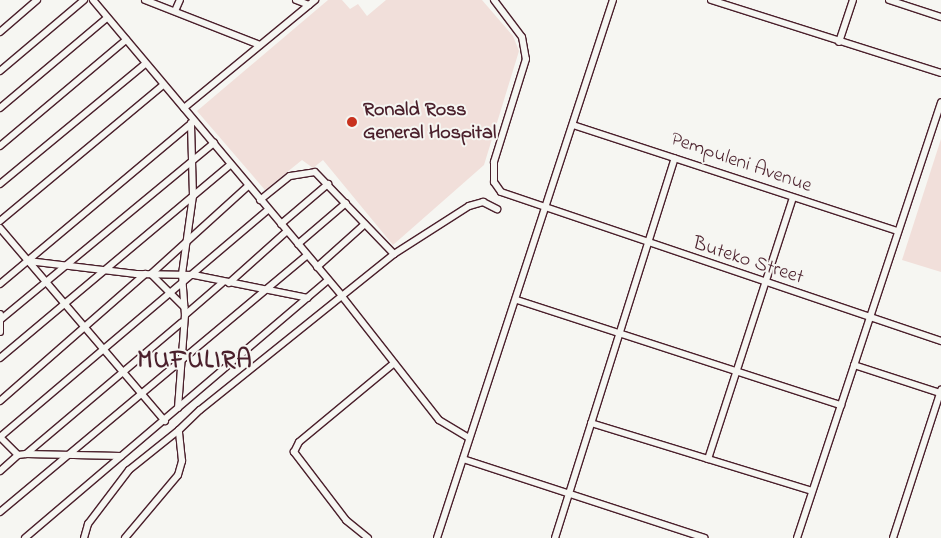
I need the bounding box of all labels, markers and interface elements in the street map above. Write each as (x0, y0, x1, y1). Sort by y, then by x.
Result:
place label: Ronald Ross General Hospital (363, 98, 496, 145)
marker: Ronald Ross General Hospital (345, 115, 359, 129)
street label: Pempuleni Avenue (667, 128, 815, 198)
street label: Buteko Street (690, 232, 806, 290)
district label: MUFULIRA (136, 346, 254, 376)

